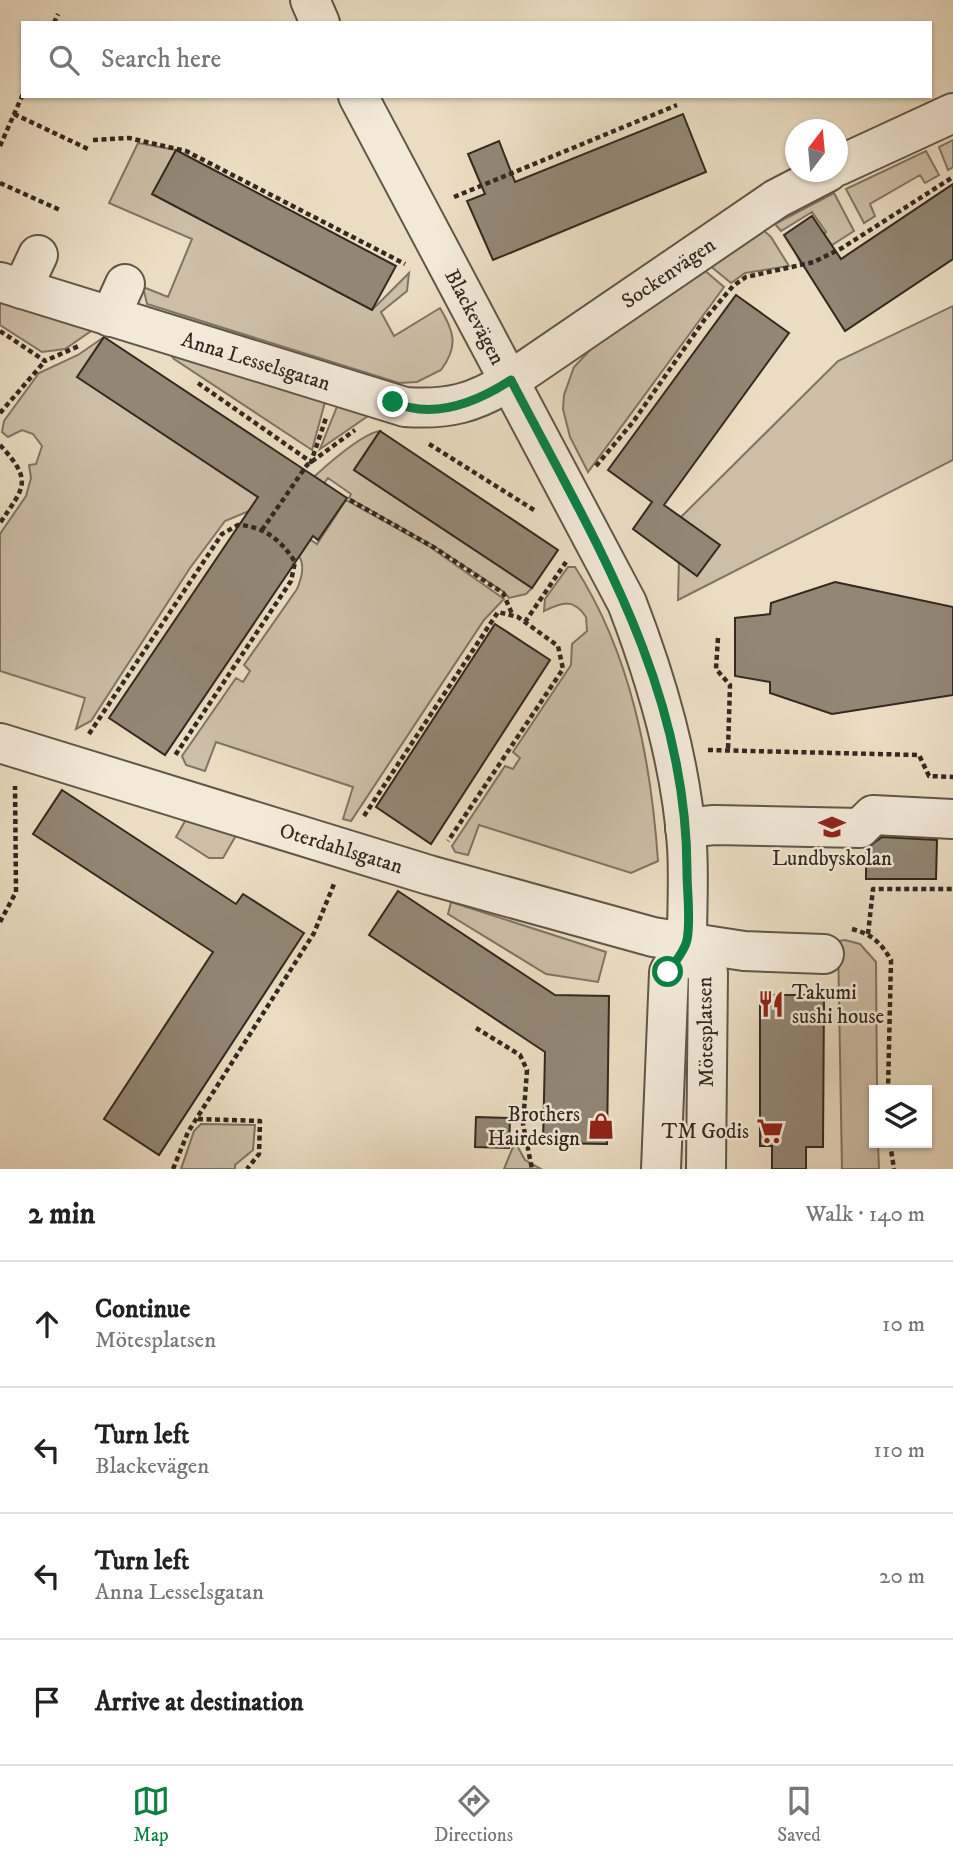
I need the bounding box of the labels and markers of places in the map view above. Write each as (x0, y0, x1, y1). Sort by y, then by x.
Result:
school or university icon: Lundbyskolan (817, 812, 847, 842)
place label: Lundbyskolan (772, 846, 892, 872)
place label: Takumi sushi house (792, 980, 884, 1030)
restaurant icon: Takumi sushi house (756, 989, 786, 1019)
place label: Brothers Hairdesign (487, 1102, 580, 1152)
shop icon: Brothers Hairdesign (586, 1111, 616, 1141)
supermarket icon: TM Godis (755, 1116, 785, 1146)
place label: TM Godis (662, 1119, 749, 1145)

